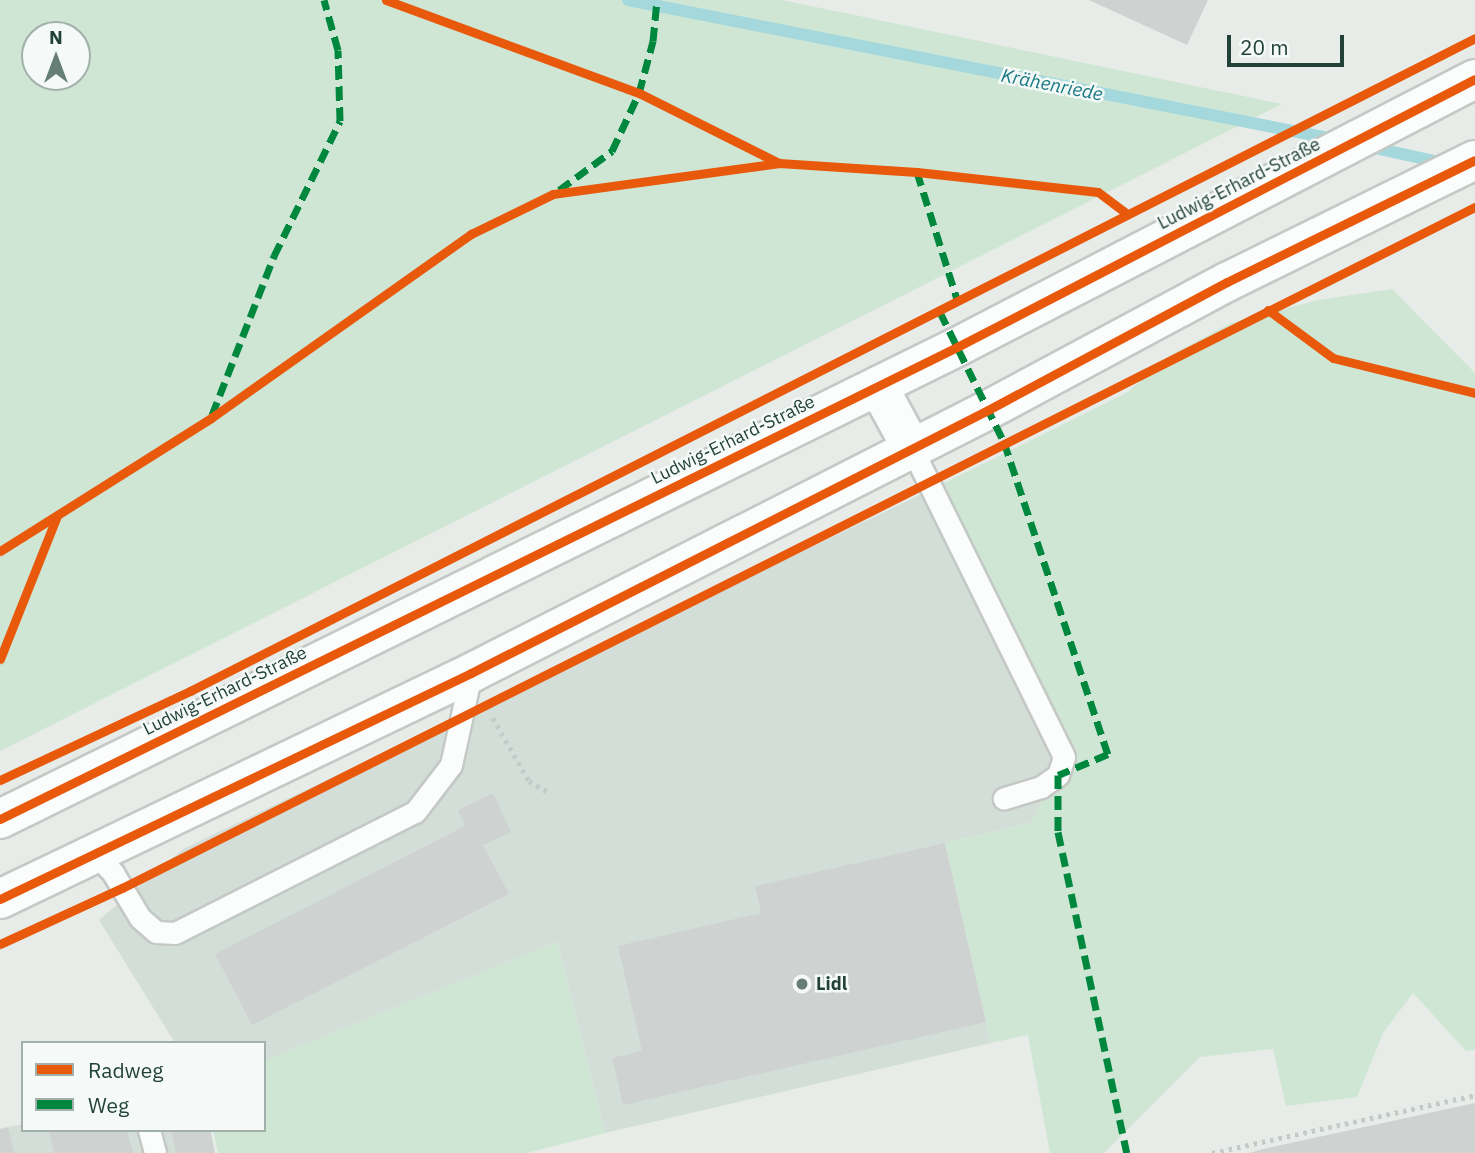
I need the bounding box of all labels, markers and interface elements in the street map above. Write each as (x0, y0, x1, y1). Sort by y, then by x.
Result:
north arrow (21, 21, 91, 91)
scale bar (1230, 21, 1347, 65)
text: N (49, 25, 63, 49)
text: 20 m (1240, 33, 1289, 61)
water label: Krähenriede (999, 64, 1105, 106)
street label: Ludwig-Erhard-Straße (1154, 134, 1324, 234)
street label: Ludwig-Erhard-Straße (648, 391, 818, 489)
street label: Ludwig-Erhard-Straße (140, 642, 310, 740)
place label: Lidl (816, 973, 847, 995)
marker: Lidl (794, 976, 810, 992)
legend (21, 1041, 266, 1132)
text: Radweg (88, 1056, 163, 1084)
text: Weg (88, 1091, 129, 1119)

